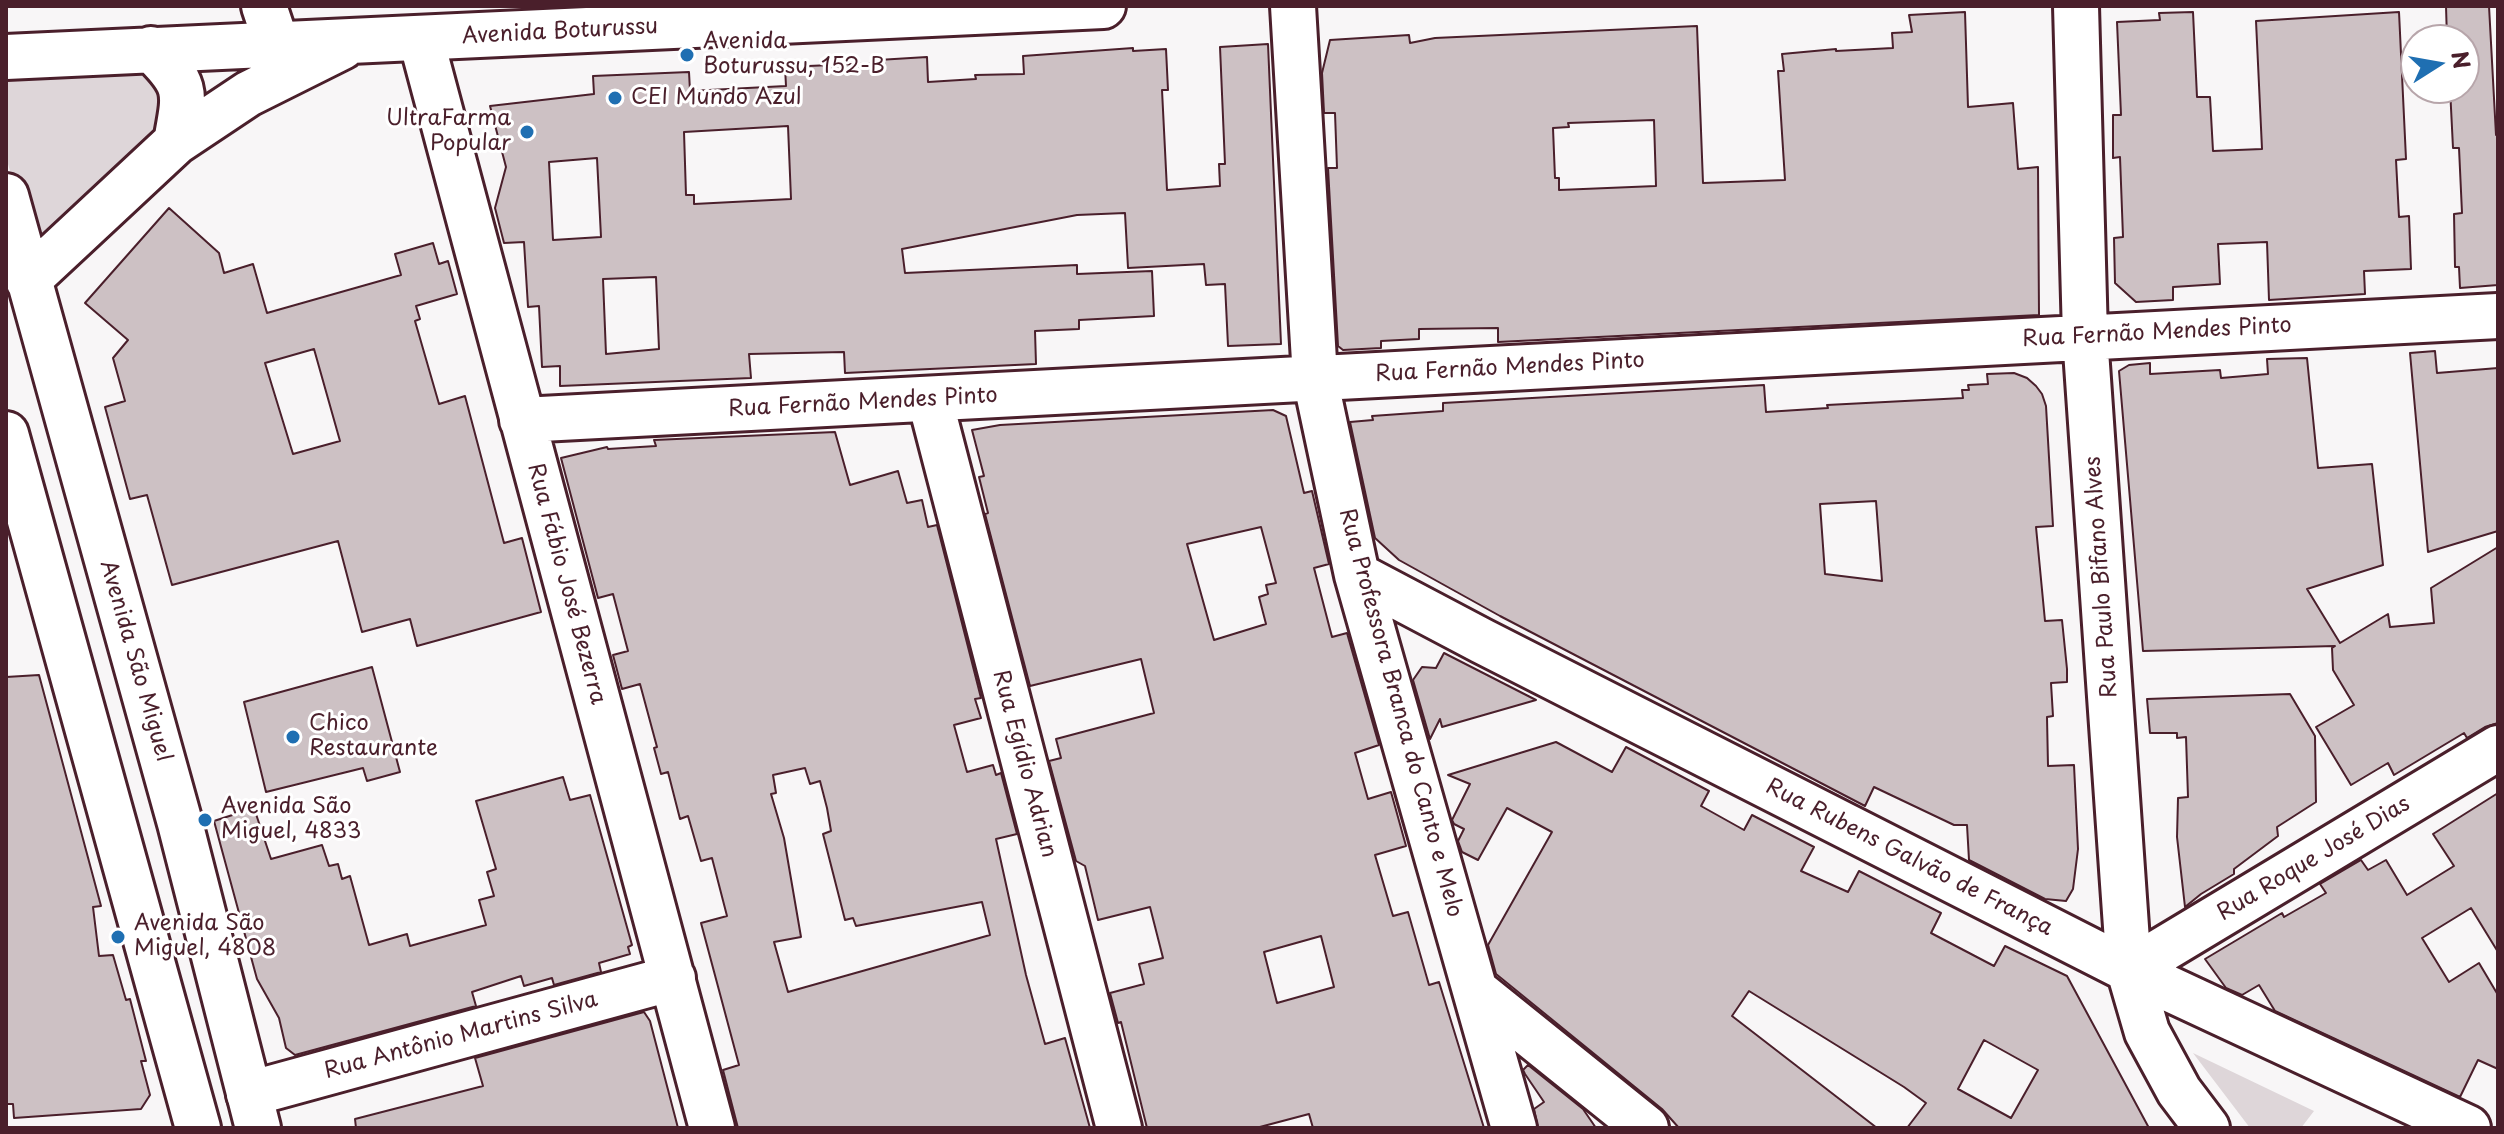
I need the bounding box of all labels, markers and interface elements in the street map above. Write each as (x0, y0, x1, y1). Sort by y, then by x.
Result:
street label: Avenida Boturussu (461, 14, 659, 50)
north arrow (2400, 24, 2480, 104)
place label: Avenida Boturussu, 152-B (703, 29, 885, 80)
marker: Avenida Boturussu, 152-B (678, 46, 696, 64)
text: N (2444, 48, 2480, 71)
place label: CEI Mundo Azul (631, 85, 802, 111)
marker: CEI Mundo Azul (606, 89, 624, 107)
place label: UltraFarma Popular (386, 106, 511, 158)
marker: UltraFarma Popular (518, 123, 536, 141)
street label: Rua Fernão Mendes Pinto (2022, 313, 2292, 353)
street label: Rua Fernão Mendes Pinto (1375, 348, 1645, 388)
street label: Rua Fernão Mendes Pinto (728, 383, 998, 423)
street label: Rua Paulo Bifano Alves (2080, 455, 2124, 699)
street label: Rua Fábio José Bezerra (521, 461, 611, 707)
street label: Rua Professora Branca do Canto e Melo (1333, 506, 1467, 920)
street label: Avenida São Miguel (94, 557, 176, 765)
street label: Rua Egídio Adrian (986, 667, 1062, 861)
place label: Chico Restaurante (309, 711, 438, 762)
marker: Chico Restaurante (284, 728, 302, 746)
street label: Rua Rubens Galvão de França (1761, 774, 2057, 942)
street label: Rua Roque José Dias (2213, 791, 2415, 927)
place label: Avenida São Miguel, 4833 (221, 794, 361, 846)
marker: Avenida São Miguel, 4833 (196, 811, 214, 829)
place label: Avenida São Miguel, 4808 (134, 911, 276, 962)
marker: Avenida São Miguel, 4808 (109, 928, 127, 946)
street label: Rua Antônio Martins Silva (321, 987, 601, 1085)

